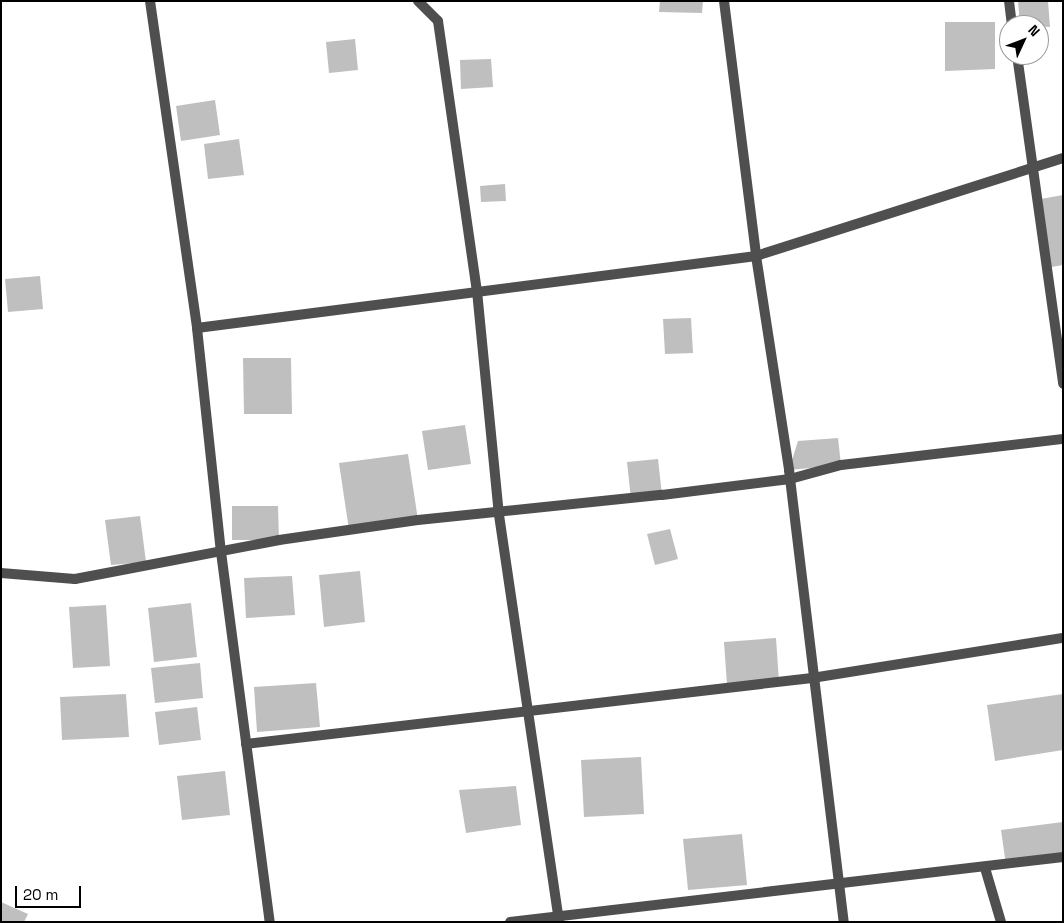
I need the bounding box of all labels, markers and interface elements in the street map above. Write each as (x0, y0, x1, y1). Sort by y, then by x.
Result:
north arrow (999, 15, 1049, 65)
text: N (1024, 21, 1044, 40)
scale bar (18, 876, 84, 908)
text: 20 m (23, 885, 58, 904)

